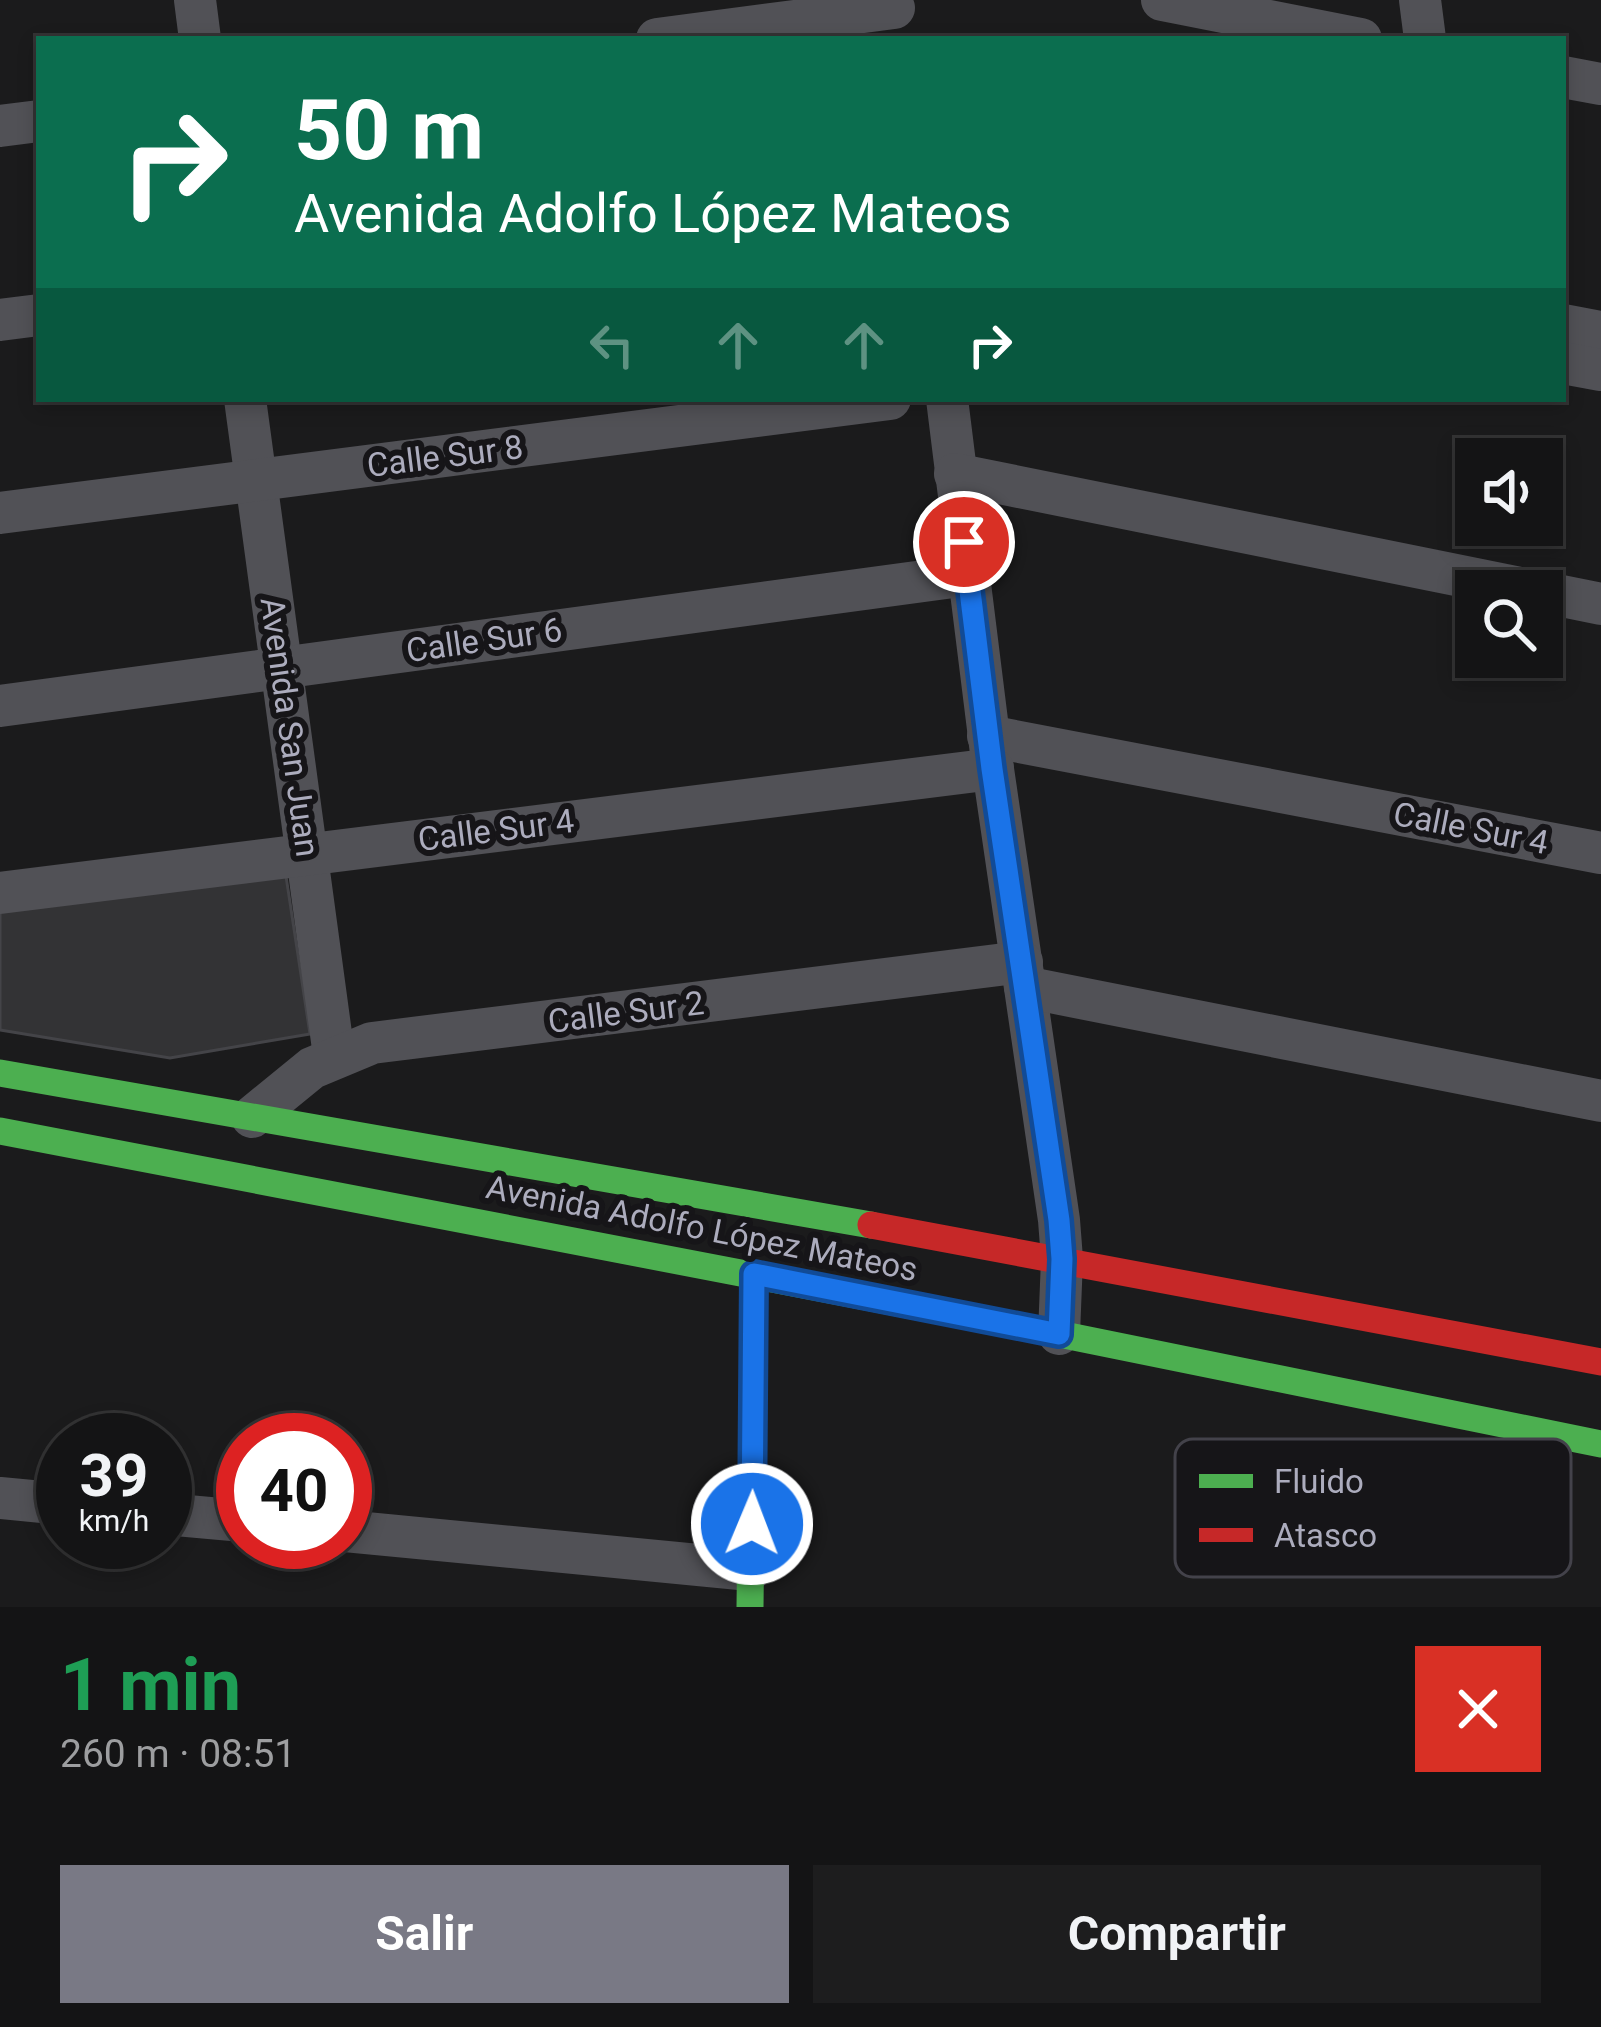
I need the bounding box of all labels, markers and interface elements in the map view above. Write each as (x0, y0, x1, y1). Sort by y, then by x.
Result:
text: 50 m (294, 81, 484, 180)
icon: right (96, 84, 252, 240)
text: Avenida Adolfo López Mateos (294, 182, 1012, 245)
icon: left (579, 312, 645, 378)
icon: ahead (705, 312, 771, 378)
icon: ahead (831, 312, 897, 378)
icon: right (957, 312, 1023, 378)
street label: Calle Sur 8 (365, 427, 525, 485)
map controls (1455, 438, 1563, 678)
button: sound (1455, 438, 1563, 546)
pin (913, 491, 1015, 593)
icon: arrive (931, 509, 997, 575)
button: search (1455, 570, 1563, 678)
street label: Avenida San Juan (252, 595, 328, 859)
street label: Calle Sur 6 (404, 610, 564, 670)
street label: Calle Sur 4 (1390, 794, 1552, 862)
street label: Calle Sur 4 (416, 801, 576, 859)
street label: Calle Sur 2 (546, 983, 706, 1041)
street label: Avenida Adolfo López Mateos (483, 1167, 921, 1289)
speed limit sign: 40 (216, 1413, 372, 1569)
legend (1175, 1439, 1571, 1577)
text: 39 (80, 1440, 148, 1511)
position arrow (689, 1461, 815, 1587)
text: Fluido (1274, 1462, 1364, 1501)
text: km/h (79, 1503, 149, 1538)
text: Atasco (1274, 1516, 1377, 1555)
text: 1 min (60, 1643, 241, 1728)
button: close (1415, 1646, 1541, 1772)
text: 260 m · 08:51 (60, 1731, 296, 1777)
button: Salir (60, 1865, 789, 2003)
button: Compartir (813, 1865, 1541, 2003)

